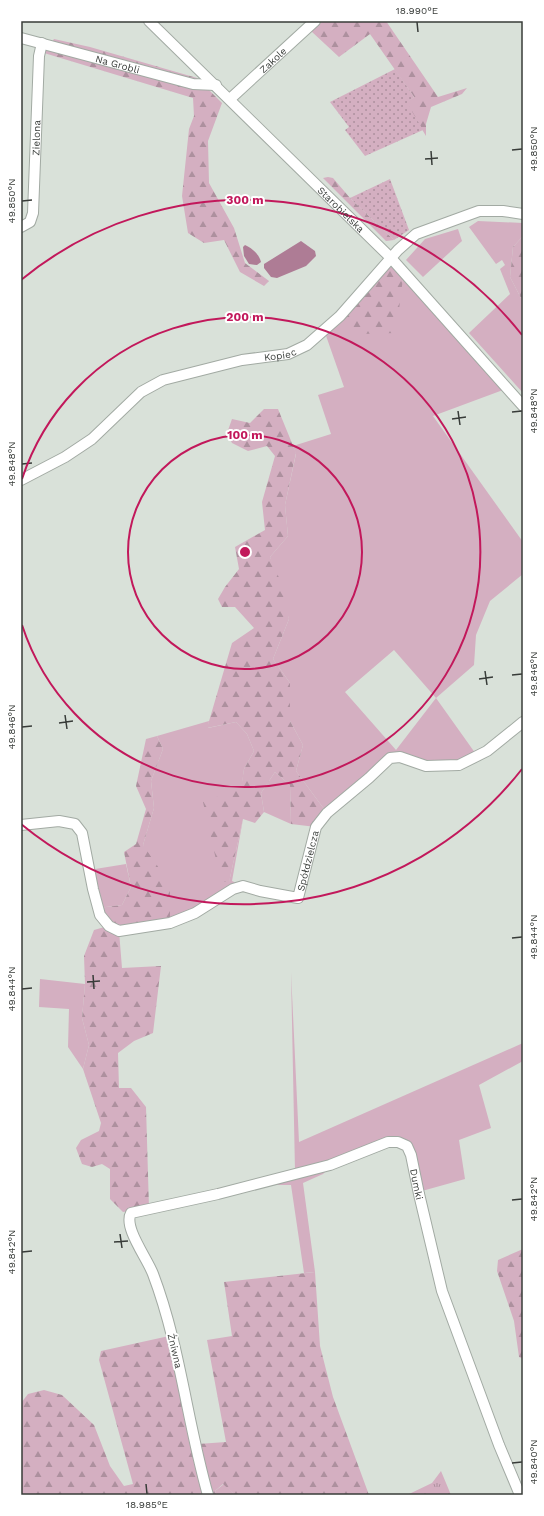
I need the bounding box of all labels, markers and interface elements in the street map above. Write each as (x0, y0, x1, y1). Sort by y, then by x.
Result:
text: 18.990°E (396, 5, 438, 16)
street label: Zakole (257, 45, 289, 75)
street label: Na Grobli (94, 53, 141, 75)
street label: Zielona (30, 119, 42, 156)
text: 49.850°N (528, 127, 539, 171)
text: 49.850°N (6, 179, 17, 223)
street label: Starobielska (316, 184, 367, 235)
text: 300 m (226, 193, 264, 207)
text: 200 m (226, 310, 264, 324)
street label: Kopiec (263, 345, 298, 363)
text: 49.848°N (528, 388, 539, 434)
text: 100 m (227, 428, 263, 442)
text: 49.848°N (6, 441, 17, 487)
centre of rings (238, 545, 252, 559)
text: 49.846°N (528, 651, 539, 697)
text: 49.846°N (6, 704, 17, 750)
street label: Spółdzielcza (294, 829, 320, 892)
text: 49.844°N (528, 914, 539, 960)
text: 49.844°N (6, 966, 17, 1012)
street label: Dumki (408, 1168, 426, 1201)
text: 49.842°N (528, 1177, 539, 1221)
text: 49.842°N (6, 1230, 17, 1274)
street label: Żniwna (166, 1333, 184, 1370)
text: 49.840°N (528, 1439, 539, 1485)
text: 18.985°E (126, 1499, 168, 1510)

